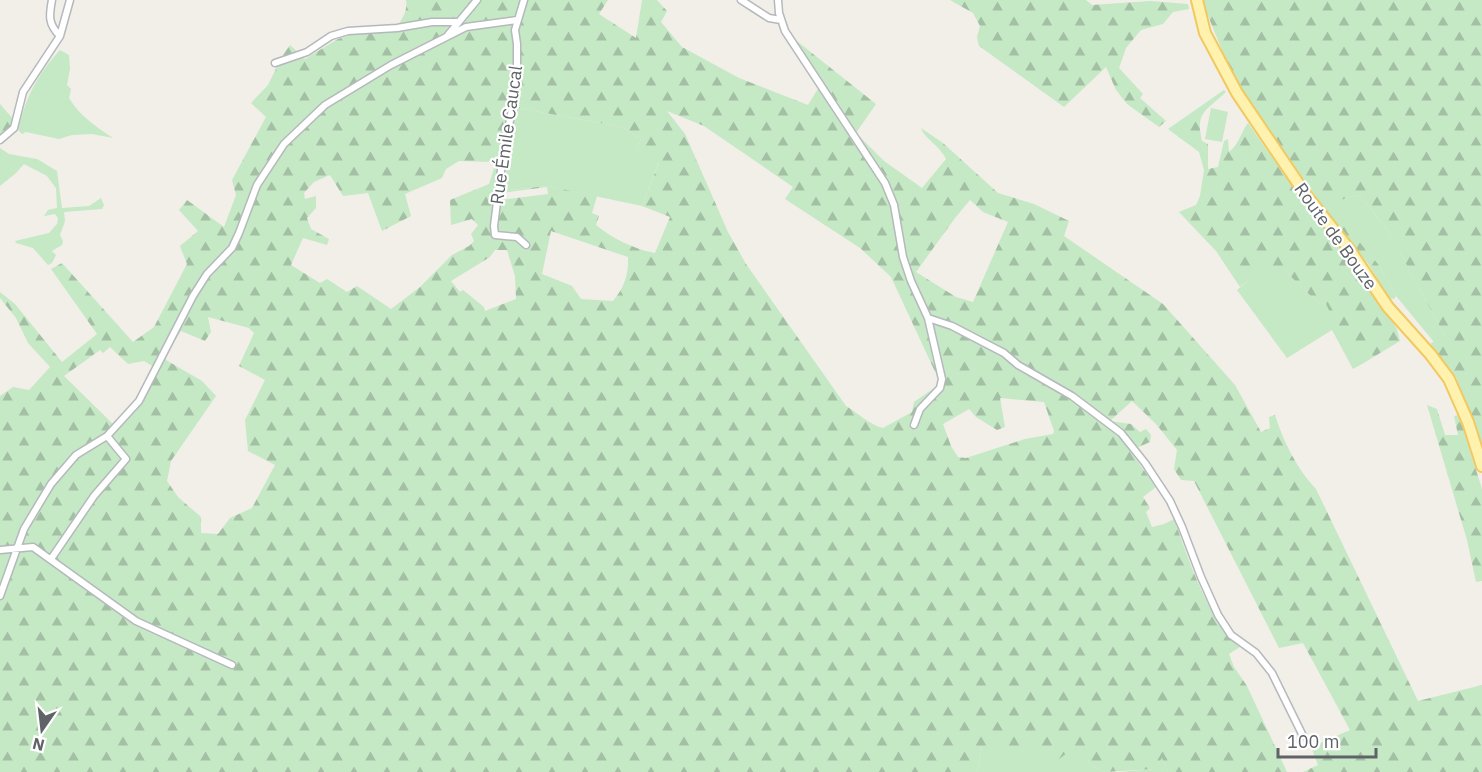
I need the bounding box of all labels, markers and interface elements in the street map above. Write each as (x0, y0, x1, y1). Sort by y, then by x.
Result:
street label: Rue Émile Caucal (485, 64, 527, 206)
street label: Route de Bouze (1289, 178, 1383, 294)
north arrow (12, 700, 72, 760)
scale bar (1278, 721, 1376, 759)
text: 100 m (1287, 730, 1339, 753)
text: N (30, 733, 46, 756)

